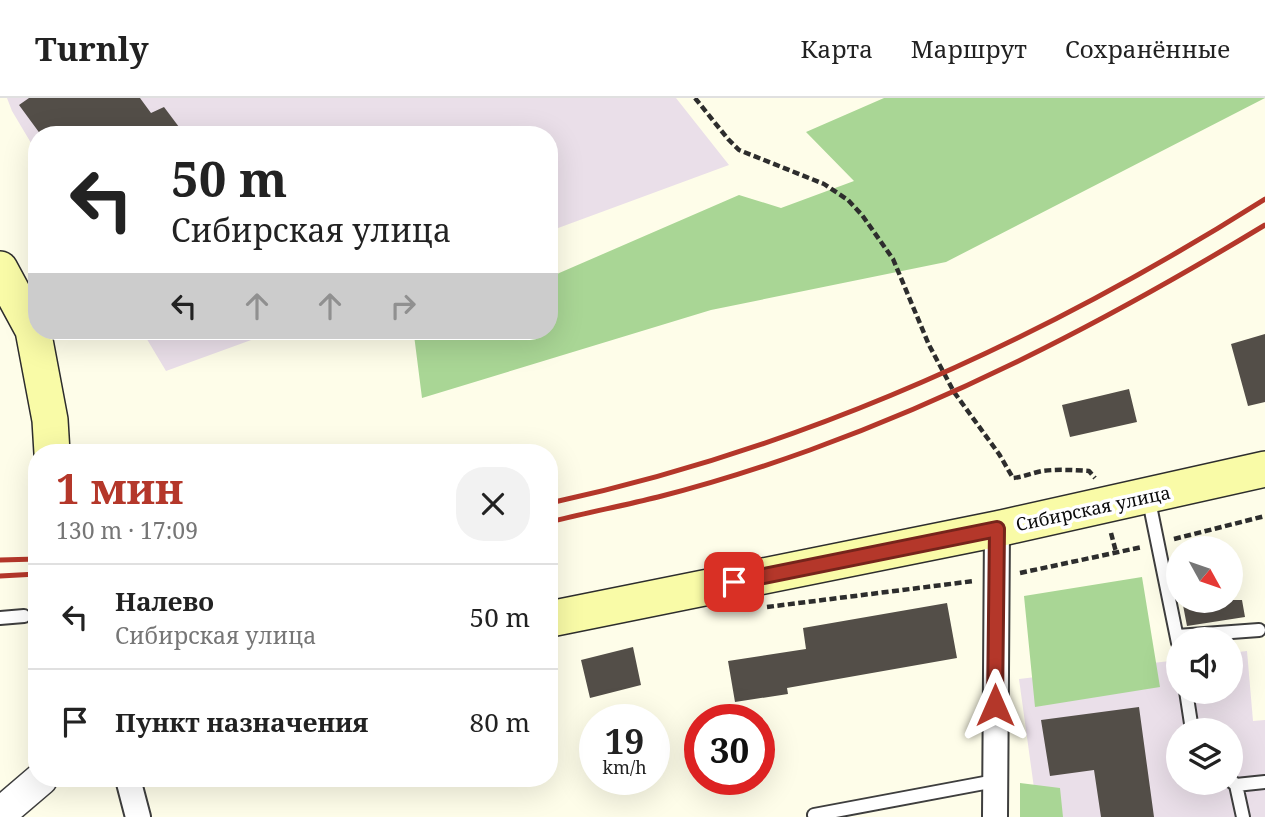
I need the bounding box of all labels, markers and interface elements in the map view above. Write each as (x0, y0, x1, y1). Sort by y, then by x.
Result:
text: Turnly (35, 26, 149, 71)
text: Карта (801, 32, 873, 65)
text: Маршрут (911, 32, 1027, 65)
text: Сохранённые (1065, 32, 1230, 65)
text: 50 m (171, 145, 287, 211)
icon: left (56, 154, 147, 245)
text: Сибирская улица (171, 208, 451, 251)
icon: left (165, 287, 203, 325)
icon: ahead (238, 287, 276, 325)
icon: ahead (311, 287, 349, 325)
icon: right (384, 287, 422, 325)
text: 1 мин (56, 459, 183, 516)
button: close (456, 467, 530, 541)
street label: Сибирская улица (1013, 480, 1173, 536)
text: 130 m · 17:09 (56, 514, 198, 546)
north arrow (1166, 536, 1242, 612)
map controls (1166, 536, 1243, 795)
pin (704, 552, 764, 612)
icon: arrive (715, 563, 753, 601)
text: Налево (115, 583, 214, 619)
icon: left (56, 598, 94, 636)
text: 50 m (470, 599, 530, 635)
text: Сибирская улица (115, 619, 316, 651)
button: sound (1166, 627, 1243, 704)
position arrow (958, 668, 1032, 742)
icon: arrive (56, 703, 94, 741)
text: Пункт назначения (115, 704, 368, 740)
text: 80 m (470, 704, 530, 740)
speed limit sign: 30 (684, 704, 775, 795)
text: 19 (605, 717, 644, 764)
button: layers (1166, 718, 1243, 795)
text: km/h (602, 755, 647, 779)

